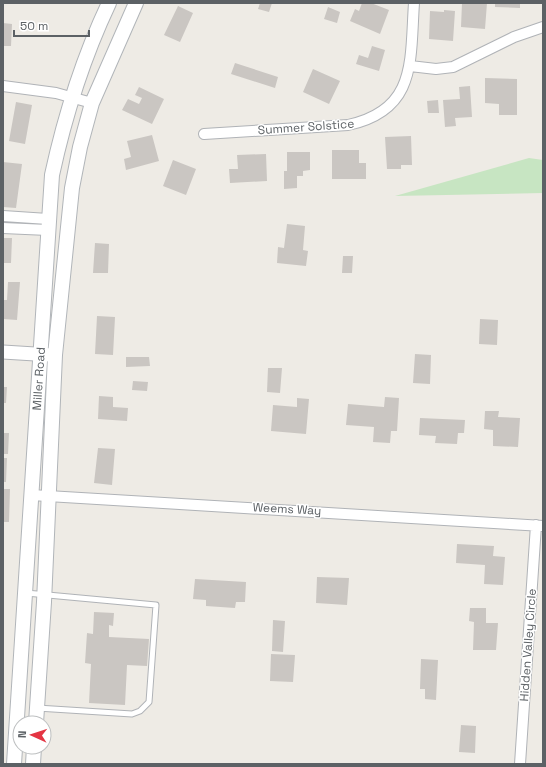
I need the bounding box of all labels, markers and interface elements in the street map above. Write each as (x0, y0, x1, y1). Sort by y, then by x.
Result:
scale bar (14, 12, 89, 38)
text: 50 m (20, 18, 48, 34)
street label: Summer Solstice (257, 116, 355, 138)
street label: Miller Road (29, 347, 49, 411)
street label: Weems Way (252, 499, 322, 519)
street label: Hidden Valley Circle (516, 588, 540, 702)
north arrow (12, 715, 52, 755)
text: N (15, 730, 29, 739)

